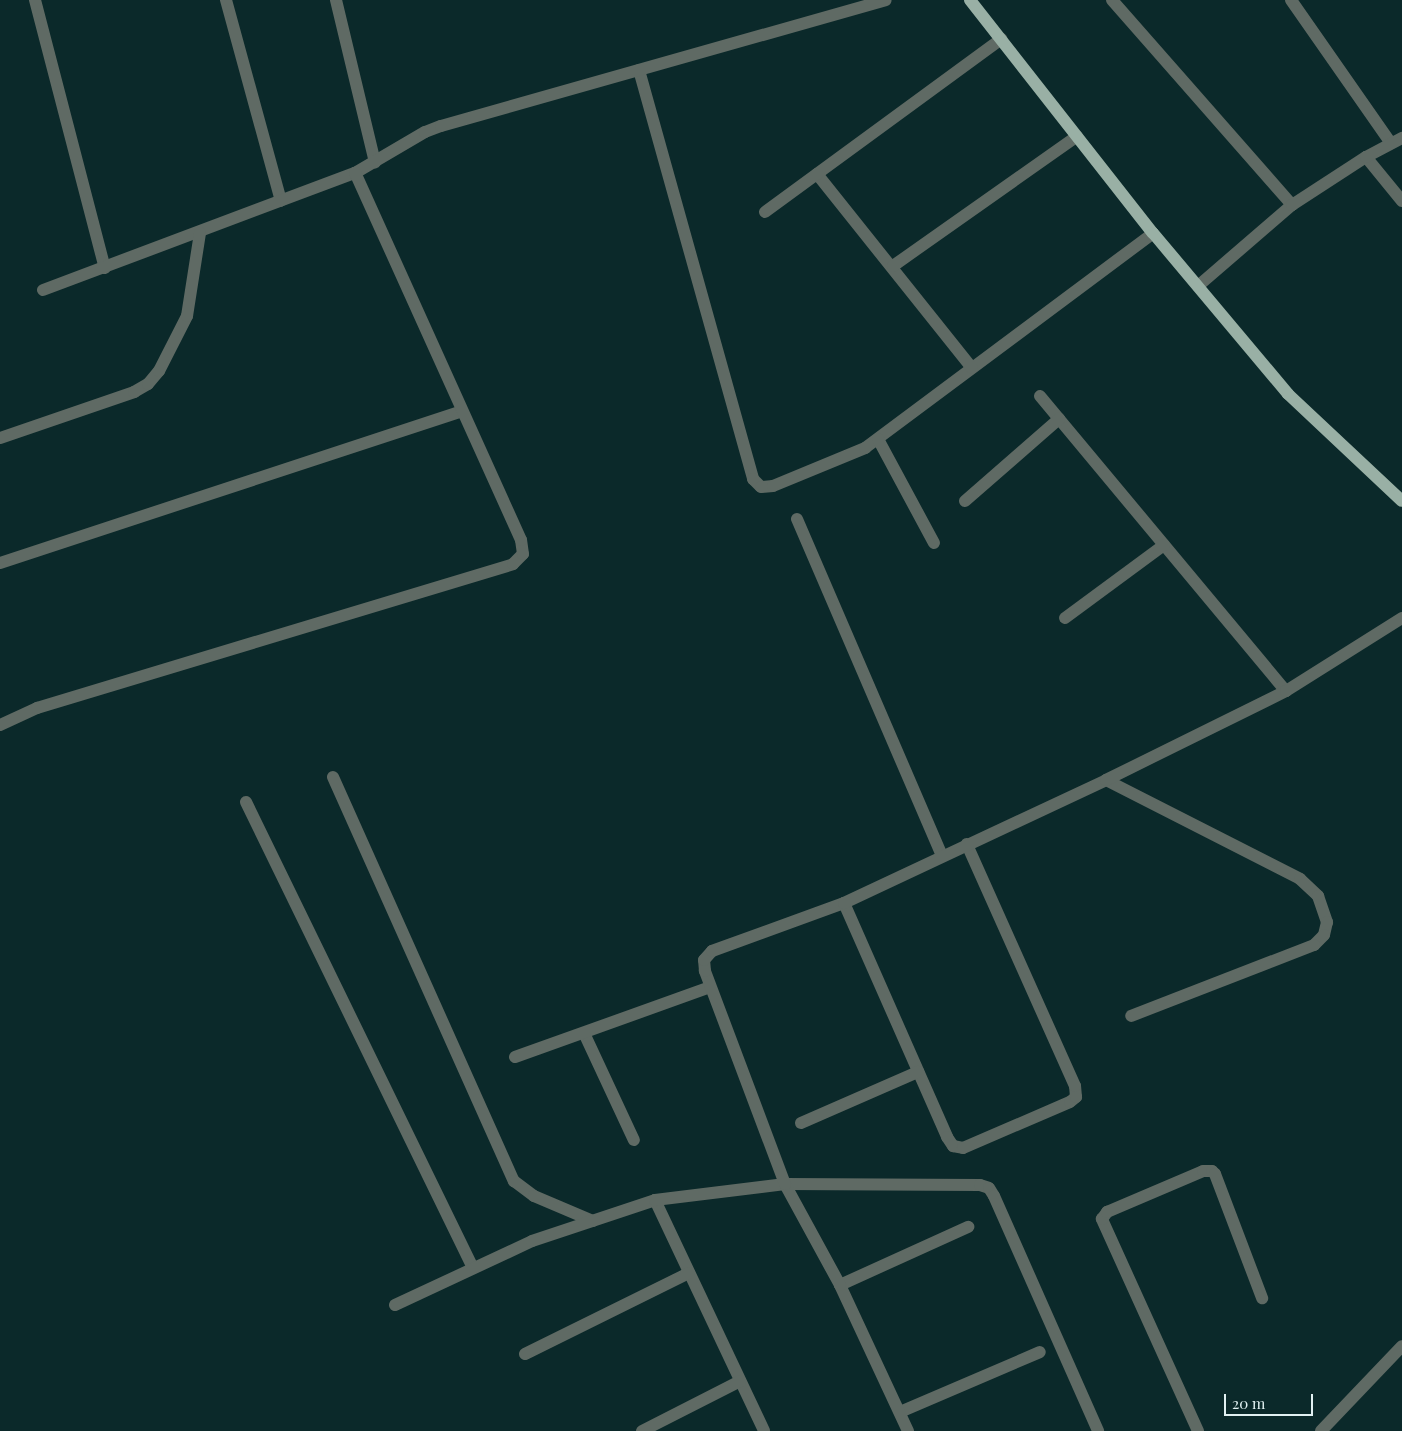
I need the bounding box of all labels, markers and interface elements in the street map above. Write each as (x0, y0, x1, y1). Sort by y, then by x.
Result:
scale bar (1227, 1384, 1316, 1416)
text: 20 m (1232, 1393, 1265, 1413)

